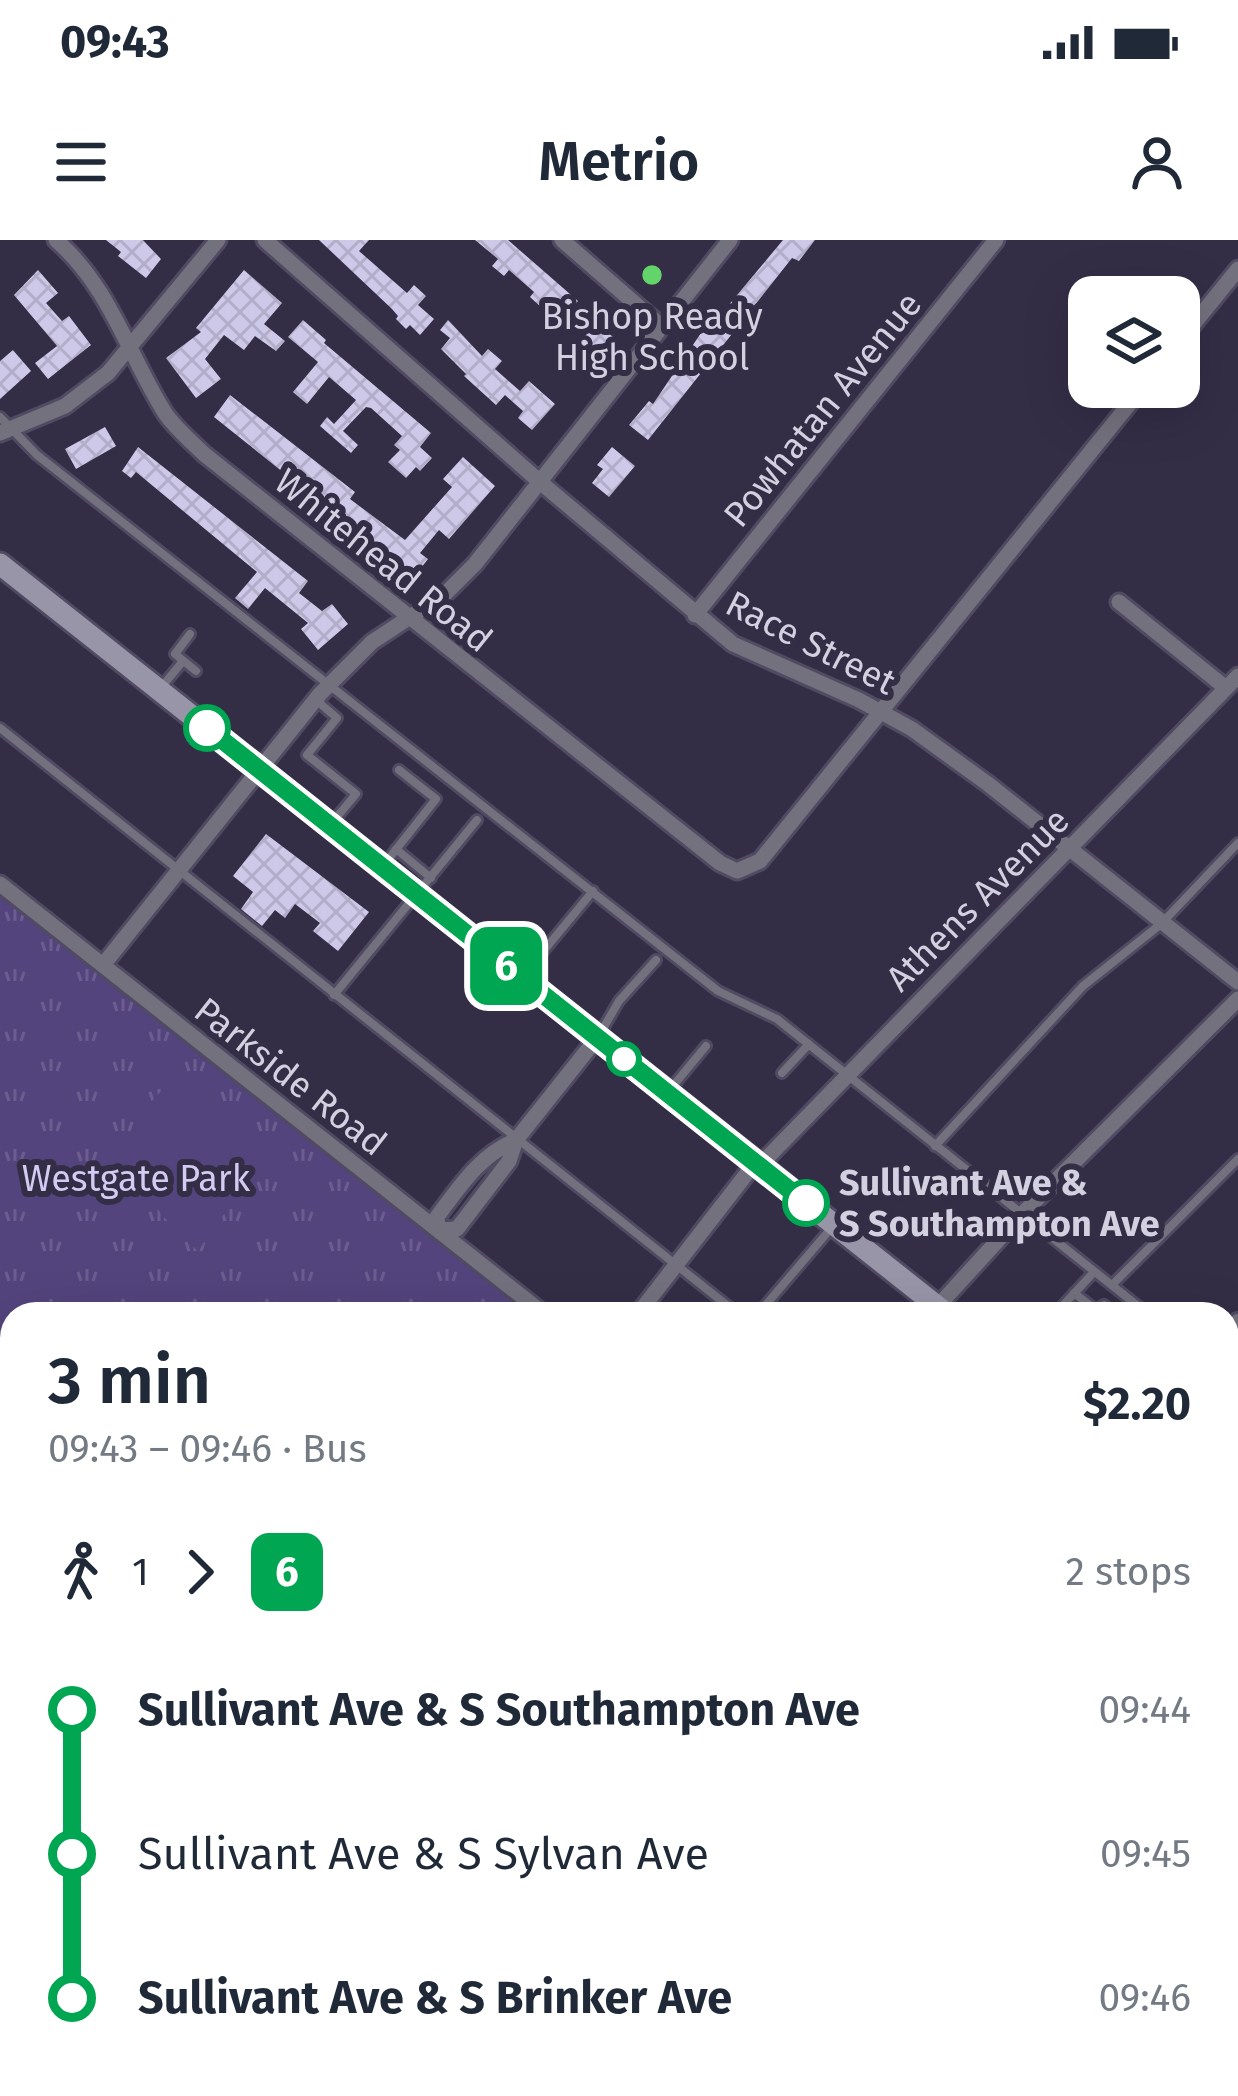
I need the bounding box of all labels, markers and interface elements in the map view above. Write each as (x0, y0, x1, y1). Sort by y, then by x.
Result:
text: 09:43 (60, 15, 170, 69)
icon: menu (48, 129, 114, 195)
icon: person (1124, 129, 1190, 195)
text: Metrio (539, 130, 699, 194)
marker: Bishop Ready High School (639, 262, 665, 288)
map controls (1068, 276, 1200, 408)
button: layers (1068, 276, 1200, 408)
street label: Powhatan Avenue (714, 283, 931, 536)
place label: Bishop Ready High School (541, 295, 763, 380)
street label: Whitehead Road (266, 460, 501, 662)
street label: Race Street (718, 581, 903, 704)
unlabelled marker (185, 706, 229, 750)
street label: Athens Avenue (877, 799, 1079, 1001)
line badge: 6 (467, 927, 545, 1005)
text: 6 (494, 941, 518, 991)
street label: Parkside Road (186, 988, 395, 1165)
unlabelled marker (608, 1043, 640, 1075)
park label: Westgate Park (22, 1157, 251, 1201)
place label: Sullivant Ave & S Southampton Ave (839, 1161, 1160, 1246)
marker: Sullivant Ave & S Southampton Ave (784, 1181, 828, 1225)
text: 3 min (48, 1341, 211, 1420)
text: $2.20 (1083, 1377, 1191, 1431)
text: 09:43 – 09:46 · Bus (48, 1426, 367, 1472)
icon: walk (48, 1539, 114, 1605)
icon: forward (167, 1539, 233, 1605)
text: 6 (275, 1547, 299, 1597)
text: 1 (132, 1549, 149, 1595)
text: 2 stops (1065, 1549, 1191, 1595)
text: Sullivant Ave & S Southampton Ave (138, 1683, 860, 1737)
text: 09:44 (1098, 1687, 1191, 1733)
text: Sullivant Ave & S Sylvan Ave (138, 1827, 709, 1881)
text: 09:45 (1100, 1831, 1191, 1877)
text: Sullivant Ave & S Brinker Ave (138, 1971, 732, 2025)
text: 09:46 (1098, 1975, 1191, 2021)

